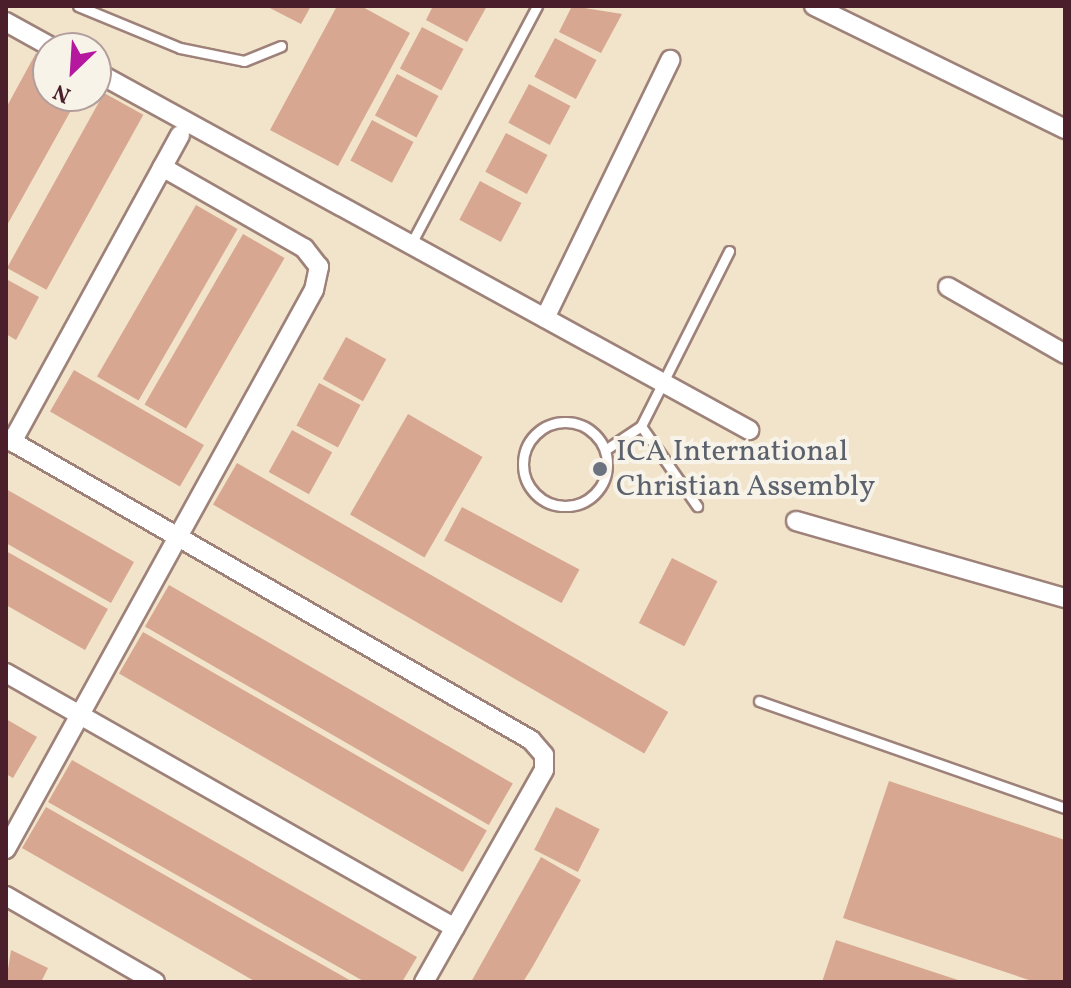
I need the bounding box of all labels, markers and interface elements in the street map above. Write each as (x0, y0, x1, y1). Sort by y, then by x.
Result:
north arrow (32, 32, 112, 112)
text: N (49, 75, 76, 110)
place label: ICA International Christian Assembly (616, 434, 875, 504)
marker: ICA International Christian Assembly (591, 460, 609, 478)

